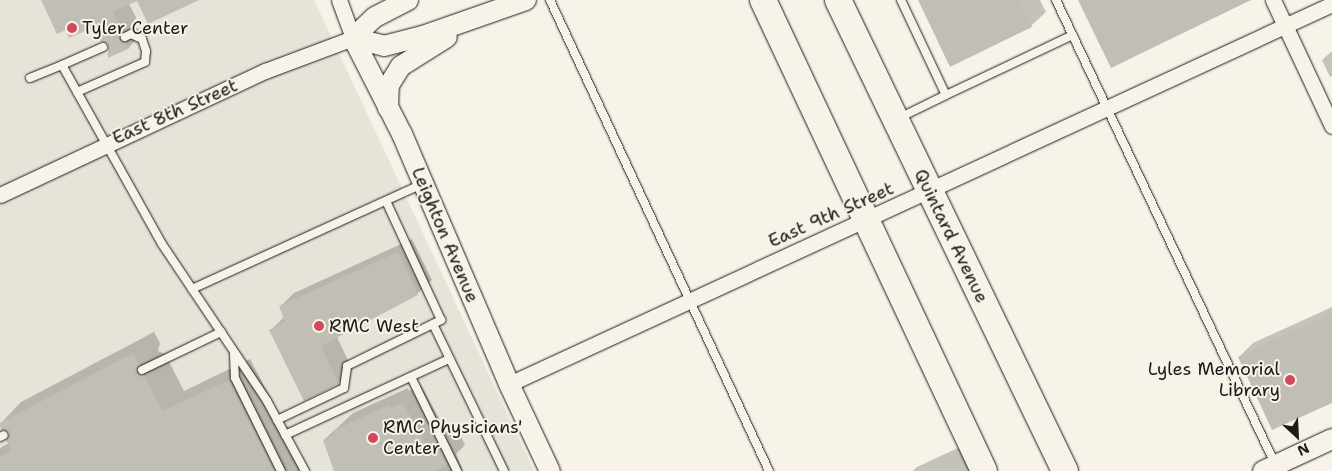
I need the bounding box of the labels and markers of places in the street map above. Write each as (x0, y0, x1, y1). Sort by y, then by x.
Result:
place label: Tyler Center (82, 17, 189, 39)
marker: Tyler Center (66, 22, 78, 34)
place label: RMC West (329, 315, 419, 337)
marker: RMC West (313, 320, 325, 332)
place label: Lyles Memorial Library (1148, 359, 1280, 402)
marker: Lyles Memorial Library (1284, 374, 1296, 386)
place label: RMC Physicians' Center (383, 417, 523, 459)
marker: RMC Physicians' Center (367, 432, 379, 444)

